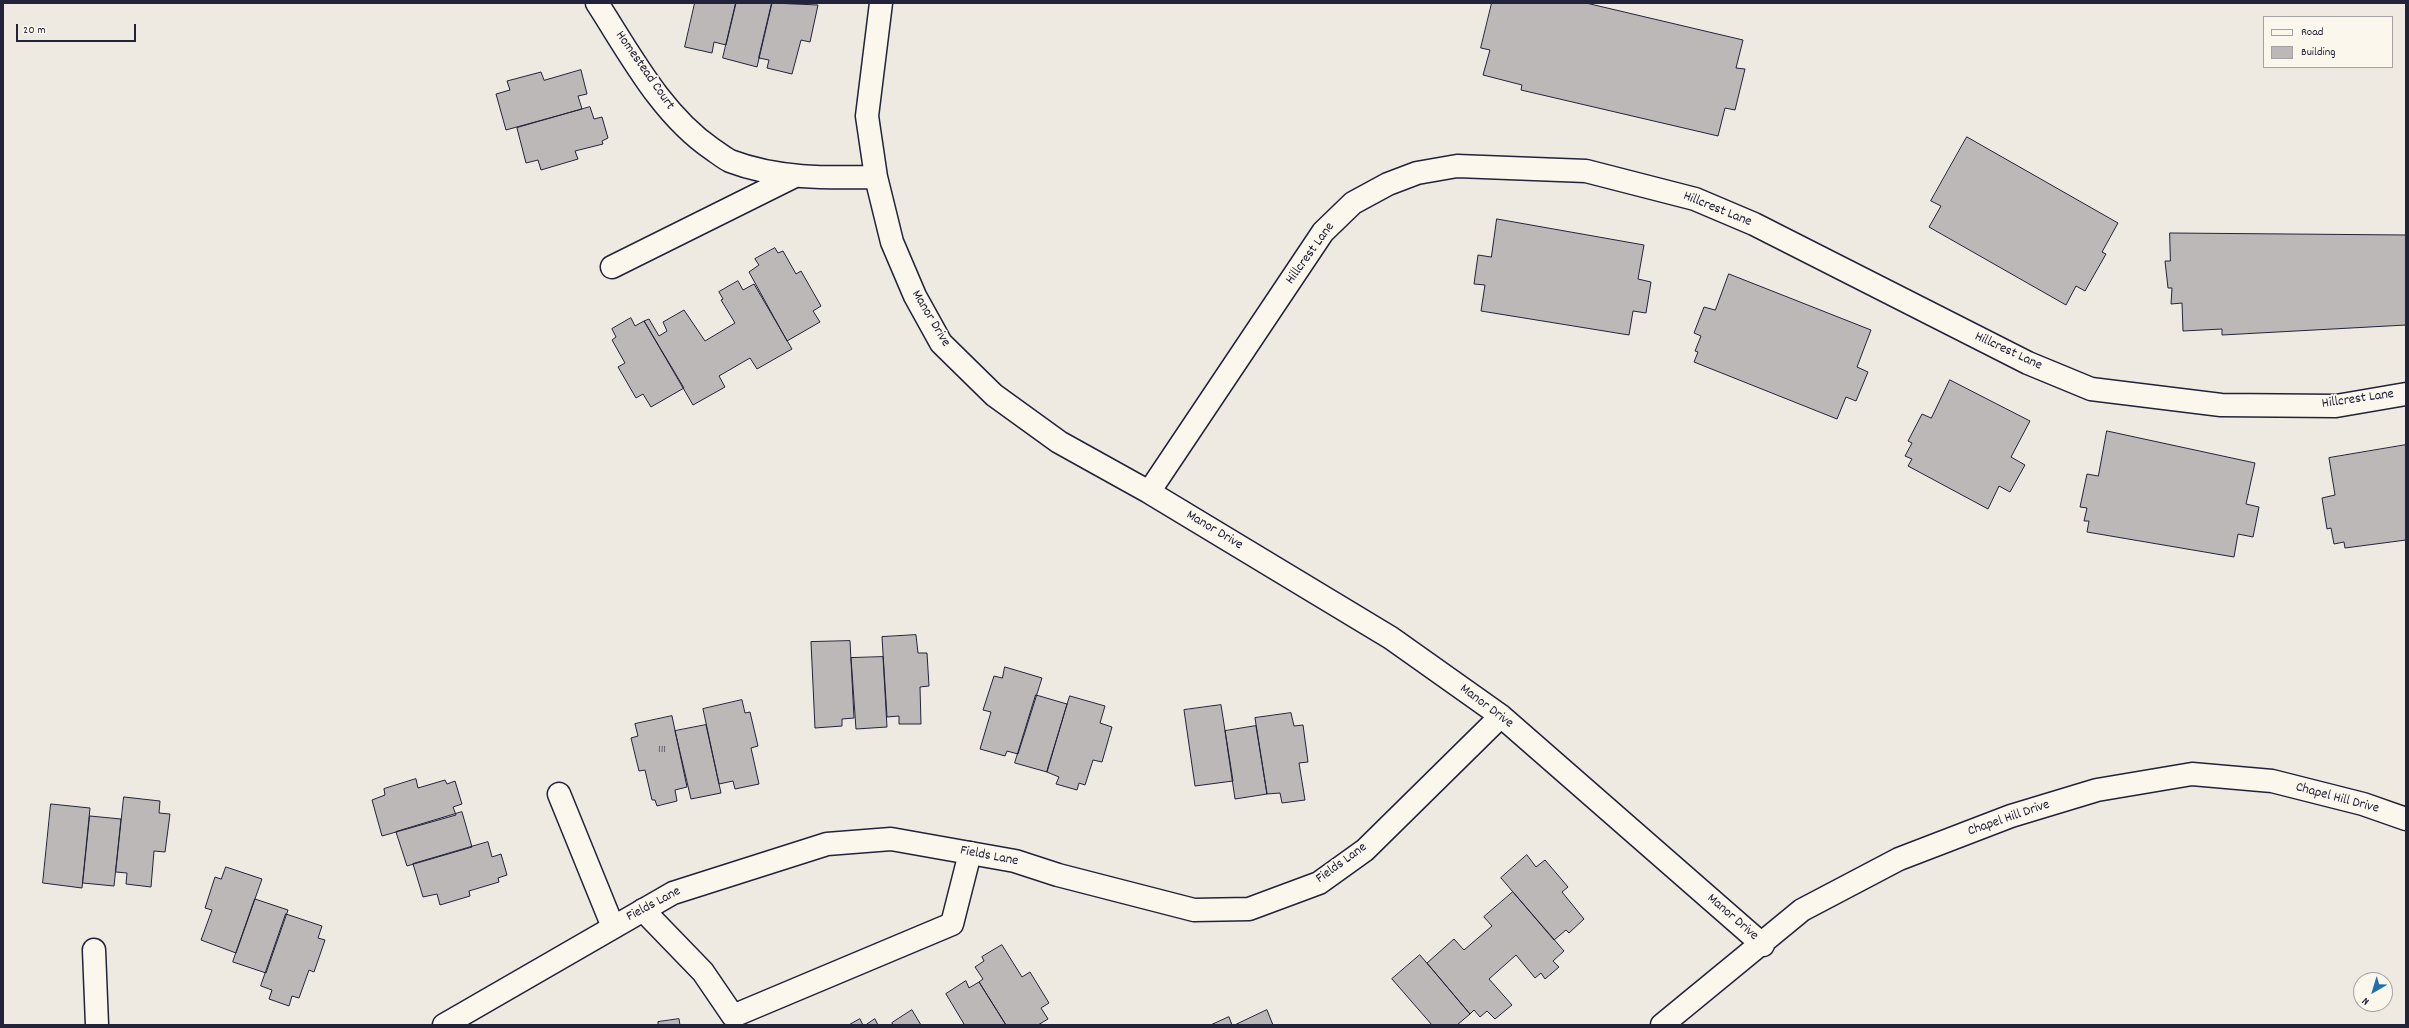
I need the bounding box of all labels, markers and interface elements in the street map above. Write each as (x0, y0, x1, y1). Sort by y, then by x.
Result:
scale bar (18, 16, 138, 42)
legend (2263, 16, 2393, 68)
text: 20 m (23, 22, 46, 39)
text: Road (2301, 24, 2323, 41)
street label: Homestead Court (611, 28, 677, 114)
text: Building (2301, 44, 2336, 61)
street label: Hillcrest Lane (1680, 189, 1754, 231)
street label: Hillcrest Lane (1283, 220, 1339, 288)
street label: Manor Drive (907, 288, 953, 350)
street label: Hillcrest Lane (1972, 329, 2044, 375)
street label: Hillcrest Lane (2321, 387, 2395, 413)
street label: Manor Drive (1183, 508, 1245, 554)
street label: Manor Drive (1456, 681, 1516, 733)
house number: 111 (658, 743, 666, 757)
street label: Chapel Hill Drive (2293, 780, 2381, 818)
street label: Chapel Hill Drive (1966, 797, 2052, 841)
street label: Fields Lane (1313, 840, 1371, 888)
street label: Fields Lane (958, 843, 1020, 871)
street label: Fields Lane (624, 884, 684, 926)
street label: Manor Drive (1703, 891, 1761, 945)
north arrow (2353, 972, 2393, 1012)
text: N (2359, 993, 2373, 1009)

